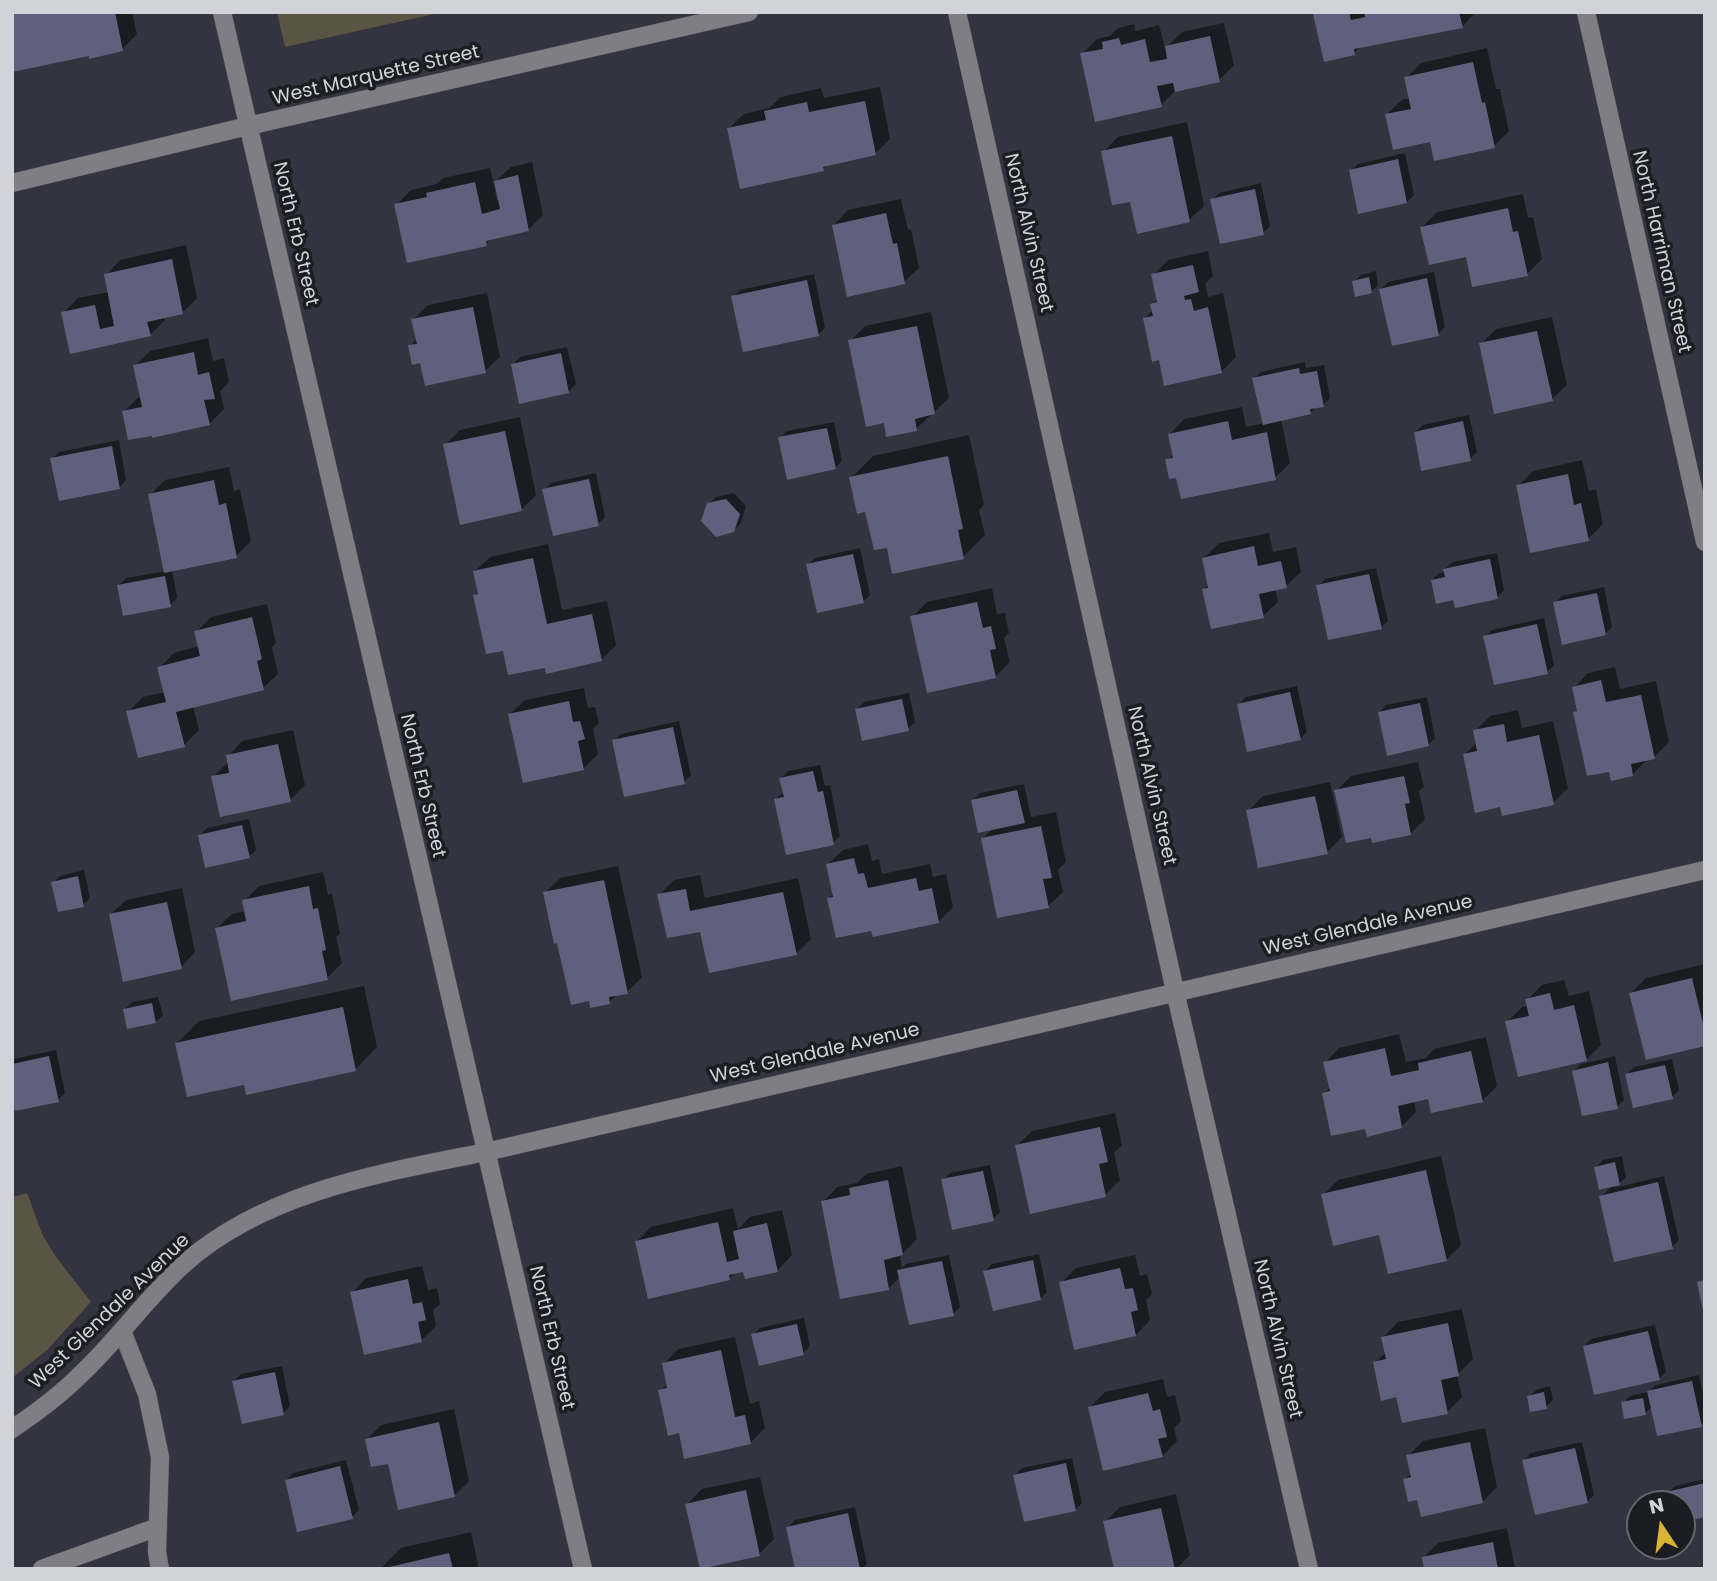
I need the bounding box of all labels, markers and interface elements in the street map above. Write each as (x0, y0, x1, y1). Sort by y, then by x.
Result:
street label: West Marquette Street (270, 41, 482, 111)
street label: North Harriman Street (1627, 149, 1695, 355)
street label: North Alvin Street (999, 151, 1057, 315)
street label: North Erb Street (267, 160, 323, 308)
street label: North Alvin Street (1122, 704, 1180, 868)
street label: North Erb Street (394, 712, 450, 860)
street label: West Glendale Avenue (1261, 891, 1475, 961)
street label: West Glendale Avenue (708, 1019, 922, 1089)
street label: West Glendale Avenue (25, 1229, 195, 1395)
street label: North Alvin Street (1248, 1257, 1306, 1421)
street label: North Erb Street (523, 1264, 579, 1412)
north arrow (1626, 1490, 1696, 1560)
text: N (1647, 1491, 1667, 1521)

